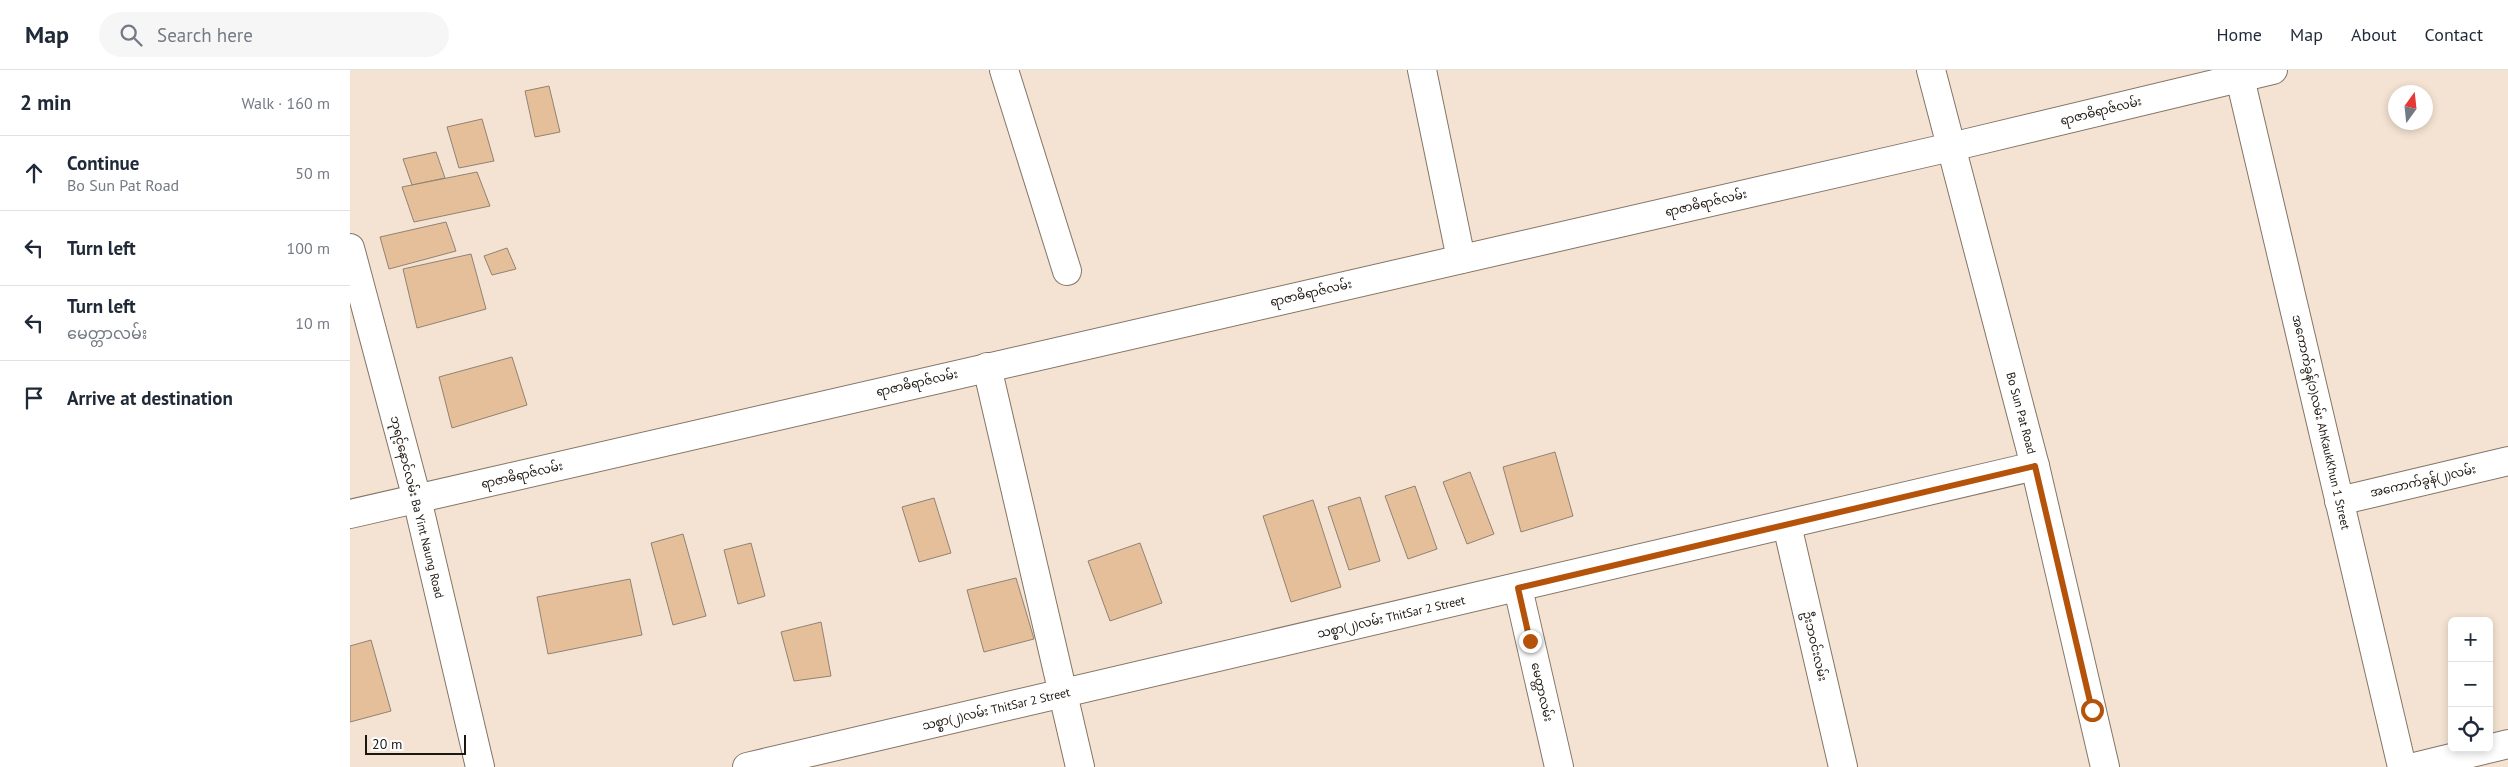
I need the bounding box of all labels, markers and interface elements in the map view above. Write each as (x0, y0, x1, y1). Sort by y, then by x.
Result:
search box (99, 12, 449, 57)
text: Map (25, 19, 69, 50)
icon: search (117, 21, 145, 49)
text: Search here (157, 23, 253, 47)
text: Home (2216, 23, 2262, 46)
text: Map (2290, 23, 2323, 46)
text: About (2351, 23, 2397, 46)
text: Contact (2425, 23, 2483, 46)
north arrow (2388, 85, 2433, 130)
text: 2 min (20, 89, 71, 116)
street label: ရာဇာဓိရာဇ်လမ်း (2058, 92, 2144, 131)
text: Walk · 160 m (241, 93, 330, 113)
text: Continue (67, 151, 139, 175)
icon: ahead (20, 159, 48, 187)
text: 50 m (295, 163, 330, 183)
text: Bo Sun Pat Road (67, 175, 179, 195)
street label: ရာဇာဓိရာဇ်လမ်း (1663, 185, 1749, 222)
icon: left (20, 234, 48, 262)
text: Turn left (67, 236, 136, 260)
text: 100 m (287, 238, 330, 258)
street label: ရာဇာဓိရာဇ်လမ်း (1268, 275, 1354, 312)
text: Turn left (67, 294, 136, 318)
icon: left (20, 309, 48, 337)
text: 10 m (295, 313, 330, 333)
street label: အကောက်ခွန်(၁)လမ်း AhKaukKhun 1 Street (2287, 313, 2355, 531)
text: မေတ္တာလမ်း (67, 323, 147, 343)
street label: ရာဇာဓိရာဇ်လမ်း (874, 365, 960, 402)
street label: Bo Sun Pat Road (2003, 370, 2040, 455)
icon: arrive (20, 384, 48, 412)
text: Arrive at destination (67, 386, 233, 410)
street label: ဘုရင့်နောင်လမ်း Ba Yint Naung Road (385, 414, 448, 600)
street label: ရာဇာဓိရာဇ်လမ်း (479, 457, 565, 494)
street label: အကောက်ခွန်(၂)လမ်း (2368, 460, 2478, 503)
street label: သစ္စာ(၂)လမ်း ThitSar 2 Street (1315, 591, 1467, 644)
street label: ဦးဘဝင်းလမ်း (1797, 609, 1832, 683)
map controls (2448, 617, 2493, 752)
button: + (2448, 617, 2493, 662)
route end (1519, 630, 1542, 653)
street label: မေတ္တာလမ်း (1525, 661, 1558, 724)
button: − (2448, 662, 2493, 707)
street label: သစ္စာ(၂)လမ်း ThitSar 2 Street (920, 683, 1072, 736)
route start (2081, 699, 2104, 722)
button: locate (2448, 707, 2493, 752)
scale bar (365, 732, 466, 755)
text: 20 m (372, 735, 402, 753)

